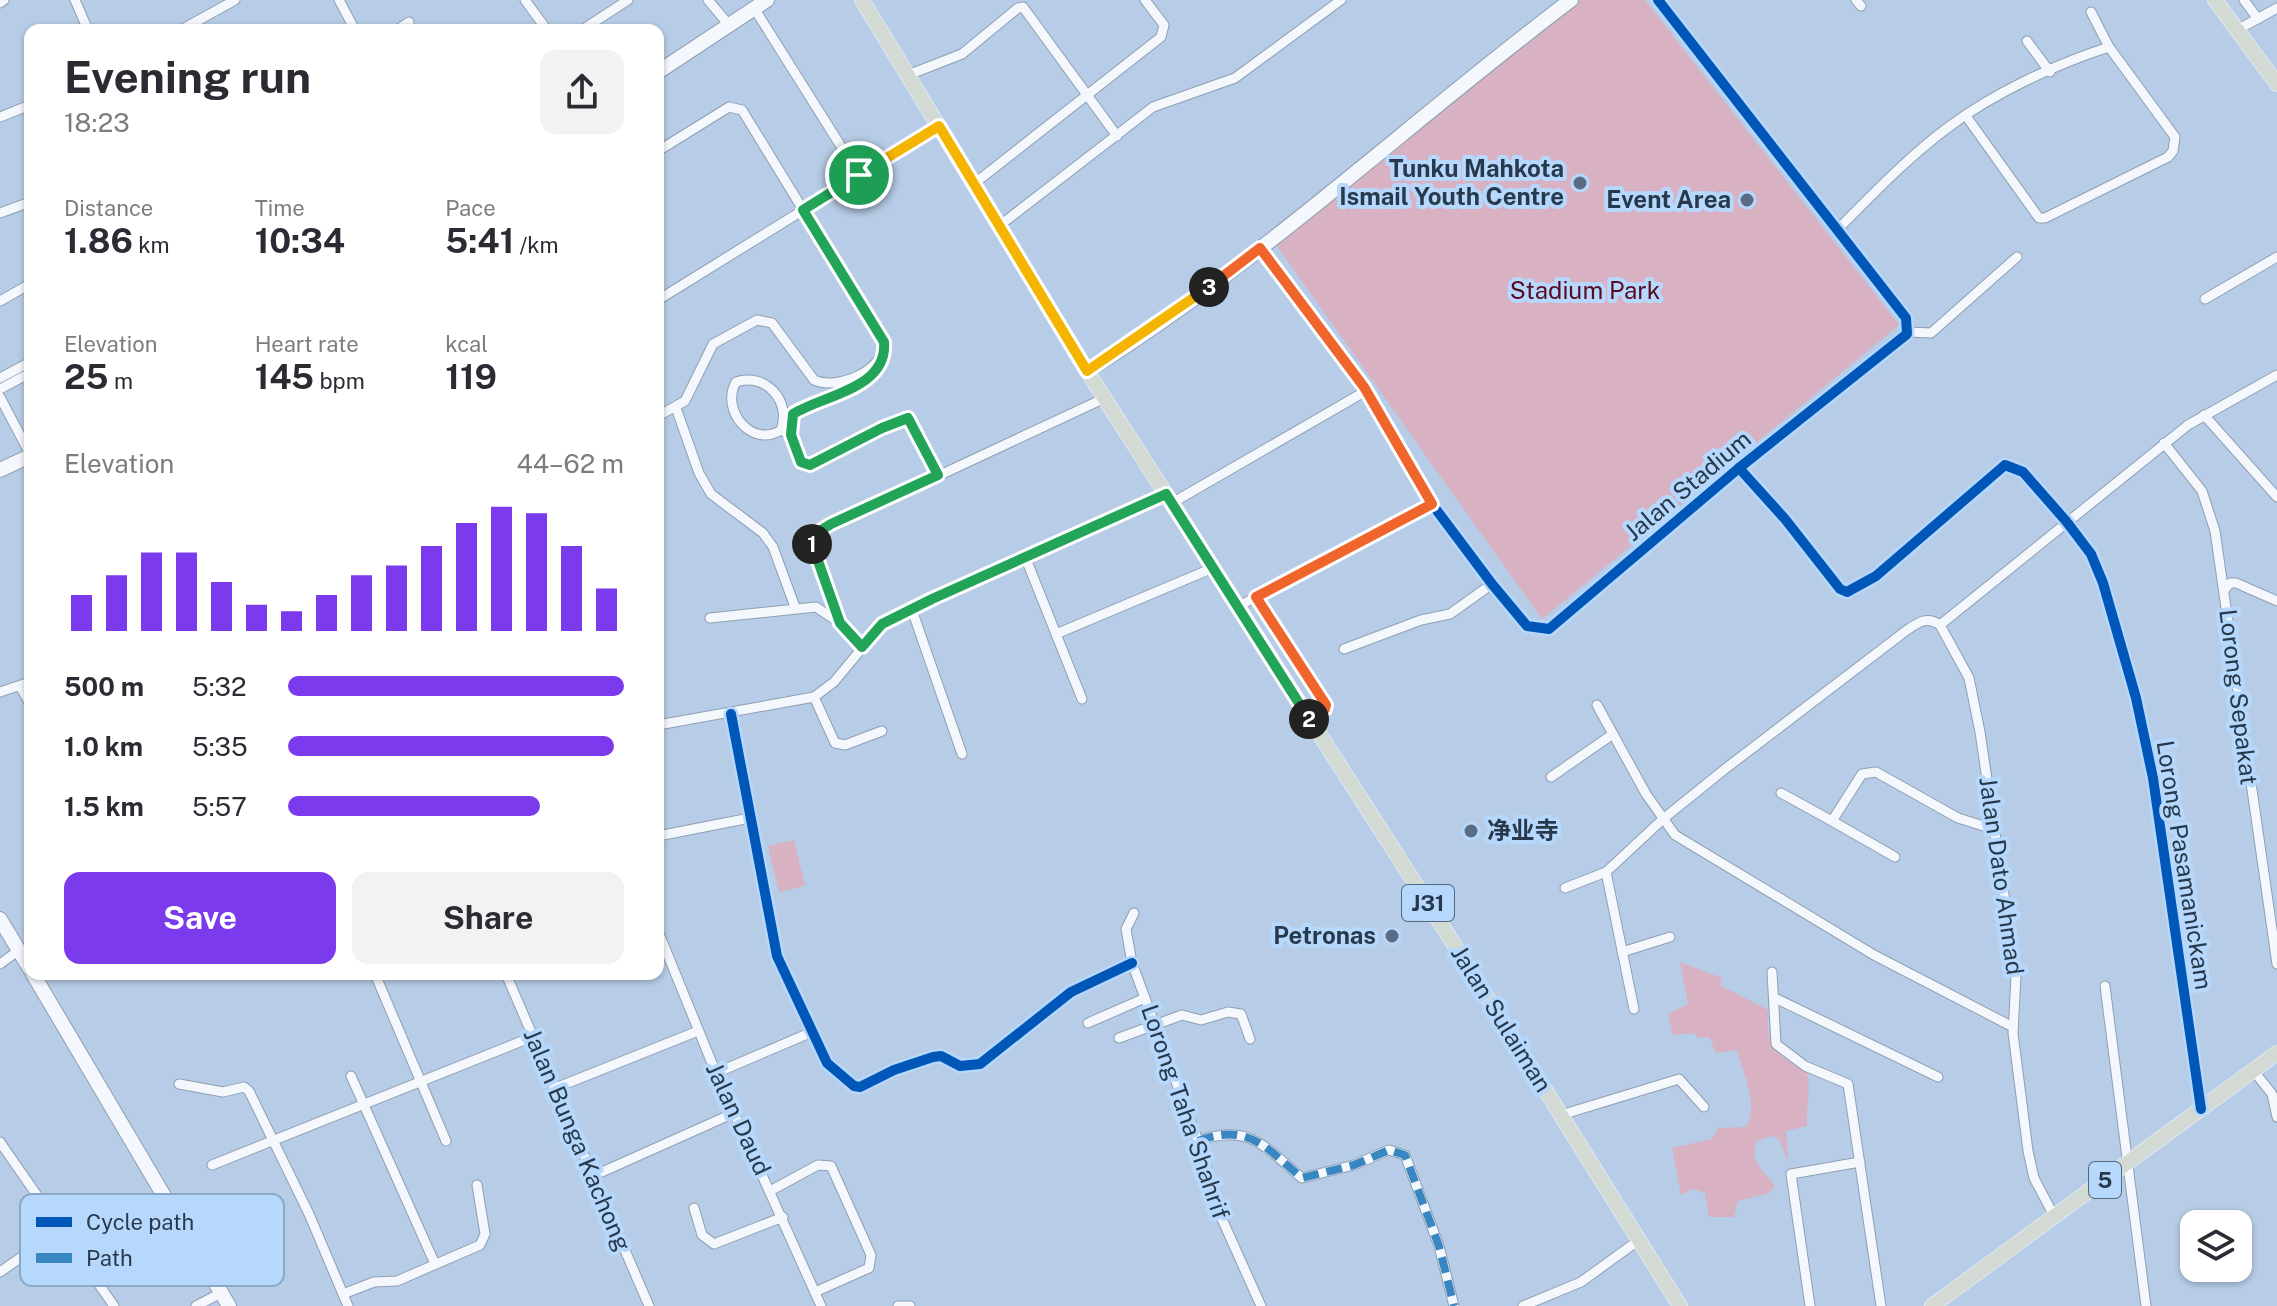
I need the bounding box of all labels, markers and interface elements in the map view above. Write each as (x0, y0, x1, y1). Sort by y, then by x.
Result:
button: share (540, 50, 624, 134)
text: Evening run (64, 51, 311, 103)
text: 18:23 (64, 107, 130, 138)
pin (825, 141, 893, 209)
icon: arrive (837, 153, 881, 197)
place label: Tunku Mahkota Ismail Youth Centre (1339, 154, 1564, 210)
marker: Tunku Mahkota Ismail Youth Centre (1571, 174, 1589, 192)
place label: Event Area (1606, 185, 1731, 213)
marker: Event Area (1738, 191, 1756, 209)
text: Distance (64, 195, 153, 221)
text: Time (255, 195, 305, 221)
text: Pace (445, 195, 496, 221)
text: 1.86 (64, 221, 133, 261)
text: 10:34 (255, 221, 345, 261)
text: 5:41 (445, 221, 514, 261)
text: km (133, 232, 170, 258)
text: /km (514, 232, 559, 258)
pin: 3 (1189, 267, 1229, 307)
text: 3 (1202, 274, 1216, 300)
park label: Stadium Park (1510, 276, 1660, 304)
text: Elevation (64, 331, 157, 357)
text: Heart rate (255, 331, 359, 357)
text: kcal (445, 331, 488, 357)
text: 25 (64, 357, 109, 397)
text: 145 (255, 357, 314, 397)
text: 119 (445, 357, 497, 397)
text: m (109, 368, 133, 394)
text: bpm (314, 368, 365, 394)
street label: Jalan Stadium (1619, 424, 1756, 546)
text: Elevation (64, 448, 174, 479)
text: 44–62 m (516, 448, 624, 479)
pin: 1 (792, 524, 832, 564)
text: 1 (807, 531, 817, 557)
street label: Lorong Sepakat (2214, 607, 2264, 786)
text: 500 m (64, 671, 144, 702)
text: 5:32 (192, 671, 246, 702)
pin: 2 (1289, 699, 1329, 739)
text: 2 (1302, 706, 1316, 732)
text: 1.0 km (64, 731, 143, 762)
text: 5:35 (192, 731, 248, 762)
street label: Lorong Pasamanickam (2151, 738, 2219, 991)
street label: Jalan Dato Ahmad (1974, 775, 2030, 977)
text: 1.5 km (64, 791, 144, 822)
text: 5:57 (192, 791, 247, 822)
place label: 净业寺 (1487, 816, 1559, 844)
marker: 净业寺 (1462, 822, 1480, 840)
button: Save (64, 872, 336, 964)
button: Share (352, 872, 624, 964)
road number: J31 (1402, 885, 1454, 921)
place label: Petronas (1273, 921, 1376, 949)
marker: Petronas (1383, 927, 1401, 945)
street label: Jalan Sulaiman (1446, 940, 1558, 1097)
street label: Lorong Taha Shahrif (1136, 1001, 1236, 1223)
street label: Jalan Bunga Kachong (518, 1024, 637, 1255)
street label: Jalan Daud (701, 1058, 777, 1179)
road number: 5 (2089, 1162, 2121, 1198)
legend (20, 1194, 284, 1286)
text: Cycle path (86, 1209, 194, 1235)
map controls (2180, 1210, 2252, 1282)
button: layers (2180, 1210, 2252, 1282)
text: Path (86, 1245, 133, 1271)

